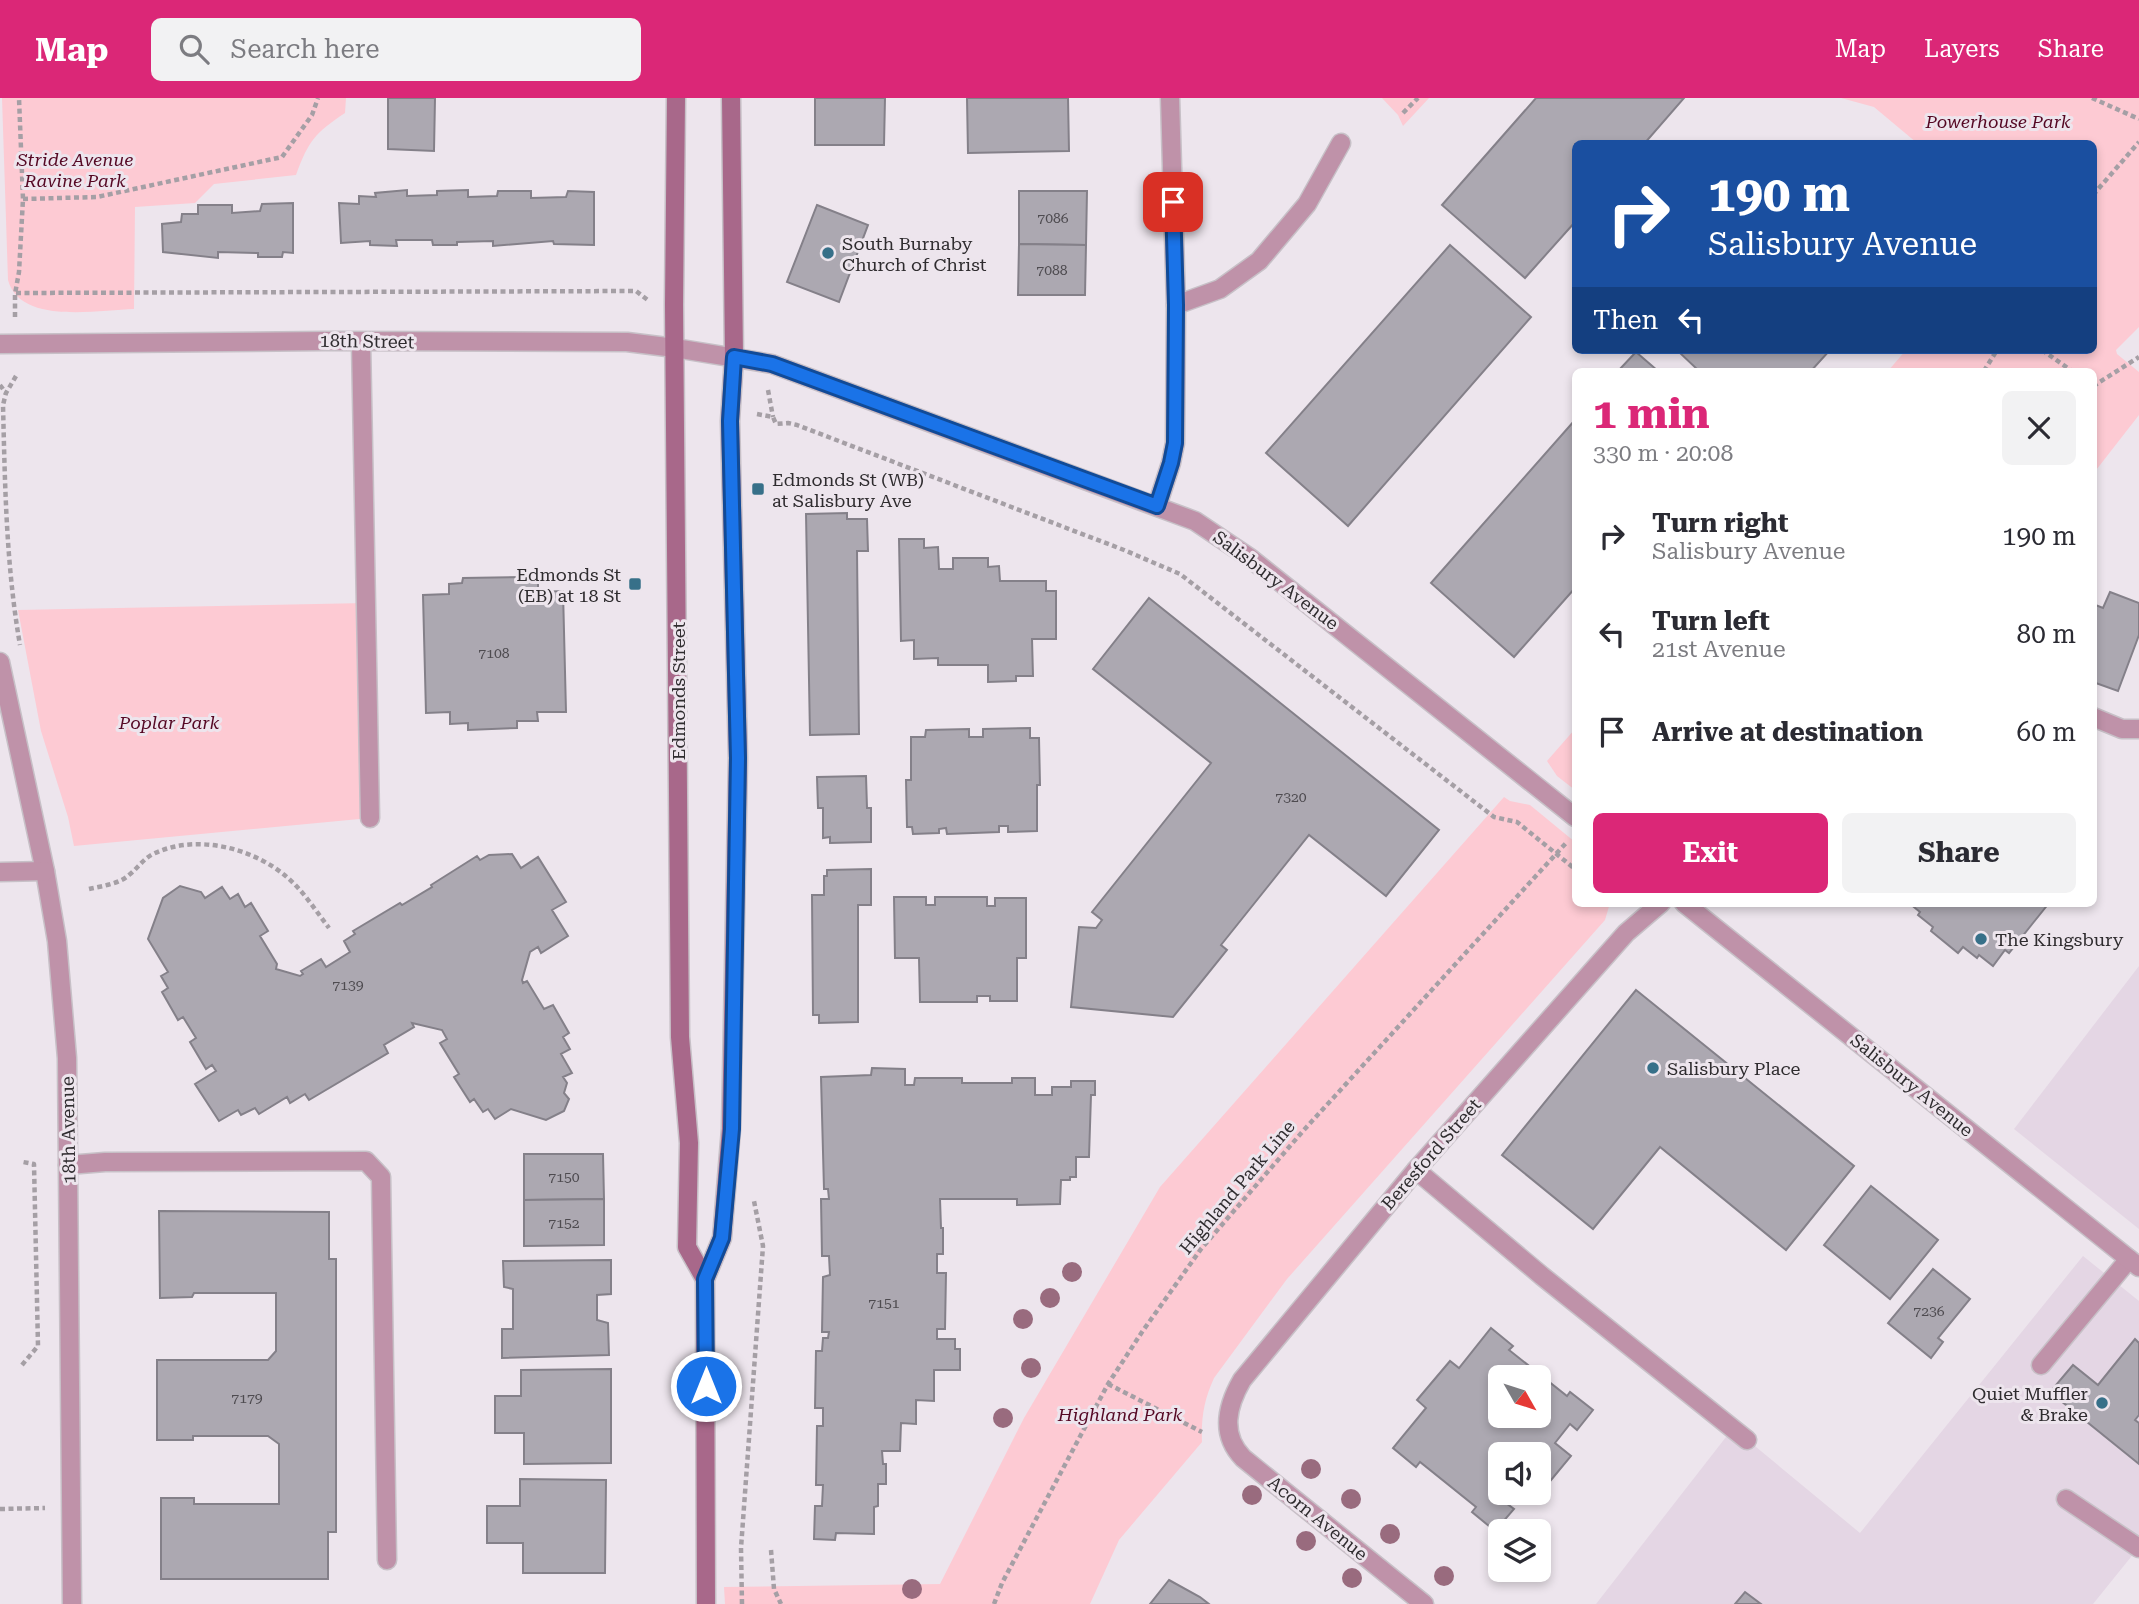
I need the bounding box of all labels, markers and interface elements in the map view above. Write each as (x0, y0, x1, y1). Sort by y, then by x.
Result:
search box (151, 18, 641, 81)
text: Map (35, 30, 109, 69)
icon: search (175, 30, 213, 68)
text: Search here (231, 34, 380, 64)
text: Map (1835, 35, 1886, 63)
text: Layers (1924, 35, 2000, 63)
text: Share (2038, 35, 2104, 63)
park label: Powerhouse Park (1924, 111, 2071, 132)
park label: Stride Avenue Ravine Park (16, 149, 133, 191)
text: 190 m (1708, 166, 1850, 223)
icon: right (1593, 168, 1684, 259)
pin (1143, 172, 1203, 232)
icon: arrive (1154, 183, 1192, 221)
house number: 7086 (1037, 210, 1069, 226)
text: Salisbury Avenue (1708, 225, 1977, 263)
place label: South Burnaby Church of Christ (842, 233, 987, 275)
marker: South Burnaby Church of Christ (820, 245, 836, 261)
house number: 7088 (1036, 262, 1068, 278)
icon: left (1672, 301, 1710, 339)
text: Then (1593, 305, 1658, 335)
street label: 18th Street (319, 330, 415, 352)
text: 1 min (1593, 389, 1710, 438)
button: close (2002, 391, 2076, 465)
text: 330 m · 20:08 (1593, 440, 1733, 467)
place label: Edmonds St (WB) at Salisbury Ave (772, 469, 924, 511)
marker: Edmonds St (WB) at Salisbury Ave (750, 481, 766, 497)
text: Turn right (1652, 508, 1788, 538)
icon: right (1593, 517, 1631, 555)
text: 190 m (2002, 521, 2076, 551)
street label: Salisbury Avenue (1209, 526, 1343, 634)
text: Salisbury Avenue (1652, 538, 1845, 565)
place label: Edmonds St (EB) at 18 St (516, 564, 621, 606)
marker: Edmonds St (EB) at 18 St (627, 576, 643, 592)
text: Turn left (1652, 606, 1770, 636)
icon: left (1593, 615, 1631, 653)
text: 80 m (2017, 619, 2076, 649)
street label: Edmonds Street (668, 621, 689, 760)
text: 21st Avenue (1652, 636, 1786, 663)
house number: 7108 (478, 645, 510, 661)
park label: Poplar Park (118, 712, 219, 733)
icon: arrive (1593, 713, 1631, 751)
text: Arrive at destination (1652, 717, 1923, 747)
text: 60 m (2017, 717, 2076, 747)
house number: 7320 (1275, 789, 1307, 805)
button: Exit (1593, 813, 1828, 893)
button: Share (1842, 813, 2076, 893)
place label: The Kingsbury (1995, 929, 2124, 950)
marker: The Kingsbury (1973, 931, 1989, 947)
house number: 7139 (332, 977, 364, 993)
street label: Salisbury Avenue (1847, 1029, 1977, 1141)
place label: Salisbury Place (1667, 1058, 1800, 1079)
marker: Salisbury Place (1645, 1060, 1661, 1076)
street label: 18th Avenue (57, 1076, 79, 1184)
street label: Beresford Street (1377, 1094, 1485, 1214)
street label: Highland Park Line (1175, 1116, 1299, 1258)
house number: 7150 (548, 1169, 580, 1185)
house number: 7152 (548, 1215, 580, 1231)
house number: 7151 (868, 1295, 900, 1311)
house number: 7236 (1913, 1303, 1945, 1319)
position arrow (669, 1349, 743, 1423)
north arrow (1488, 1365, 1550, 1428)
map controls (1488, 1365, 1551, 1582)
place label: Quiet Muffler & Brake (1972, 1383, 2088, 1425)
house number: 7179 (231, 1390, 263, 1406)
marker: Quiet Muffler & Brake (2094, 1395, 2110, 1411)
park label: Highland Park (1057, 1404, 1182, 1425)
button: sound (1488, 1442, 1551, 1505)
street label: Acorn Avenue (1264, 1472, 1372, 1565)
button: layers (1488, 1519, 1551, 1582)

